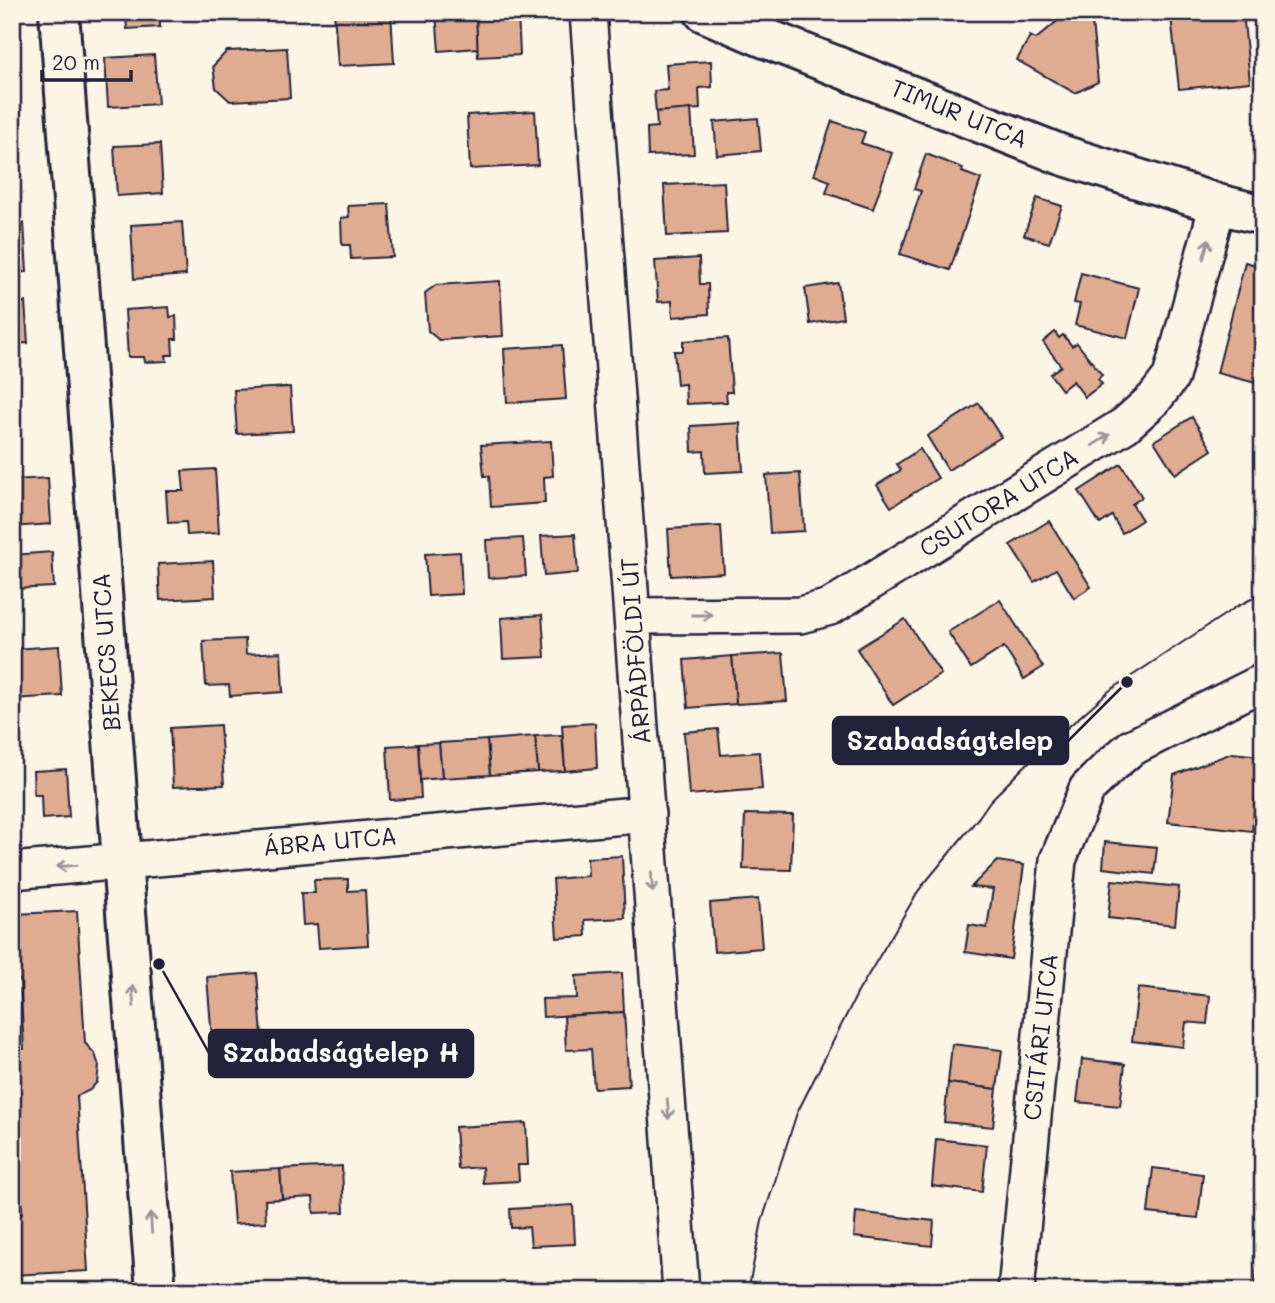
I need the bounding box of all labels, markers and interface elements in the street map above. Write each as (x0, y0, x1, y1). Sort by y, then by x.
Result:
scale bar (42, 38, 131, 82)
text: 20 m (52, 48, 100, 75)
street label: TIMUR UTCA (886, 71, 1033, 154)
one-way arrow (1200, 238, 1213, 261)
one-way arrow (1091, 433, 1111, 447)
street label: CSUTORA UTCA (913, 440, 1084, 563)
street label: ÁRPÁDFÖLDI ÚT (613, 557, 656, 745)
street label: BEKECS UTCA (85, 572, 126, 732)
one-way arrow (690, 608, 713, 622)
callout: Szabadságtelep (833, 717, 1068, 764)
text: Szabadságtelep (847, 723, 1053, 757)
street label: ÁBRA UTCA (262, 819, 398, 862)
one-way arrow (56, 860, 79, 873)
one-way arrow (646, 870, 659, 893)
street label: CSITÁRI UTCA (1015, 952, 1064, 1122)
one-way arrow (126, 985, 139, 1008)
callout: Szabadságtelep H (209, 1030, 473, 1077)
text: Szabadságtelep H (223, 1035, 459, 1069)
one-way arrow (662, 1097, 675, 1120)
one-way arrow (144, 1212, 157, 1234)

